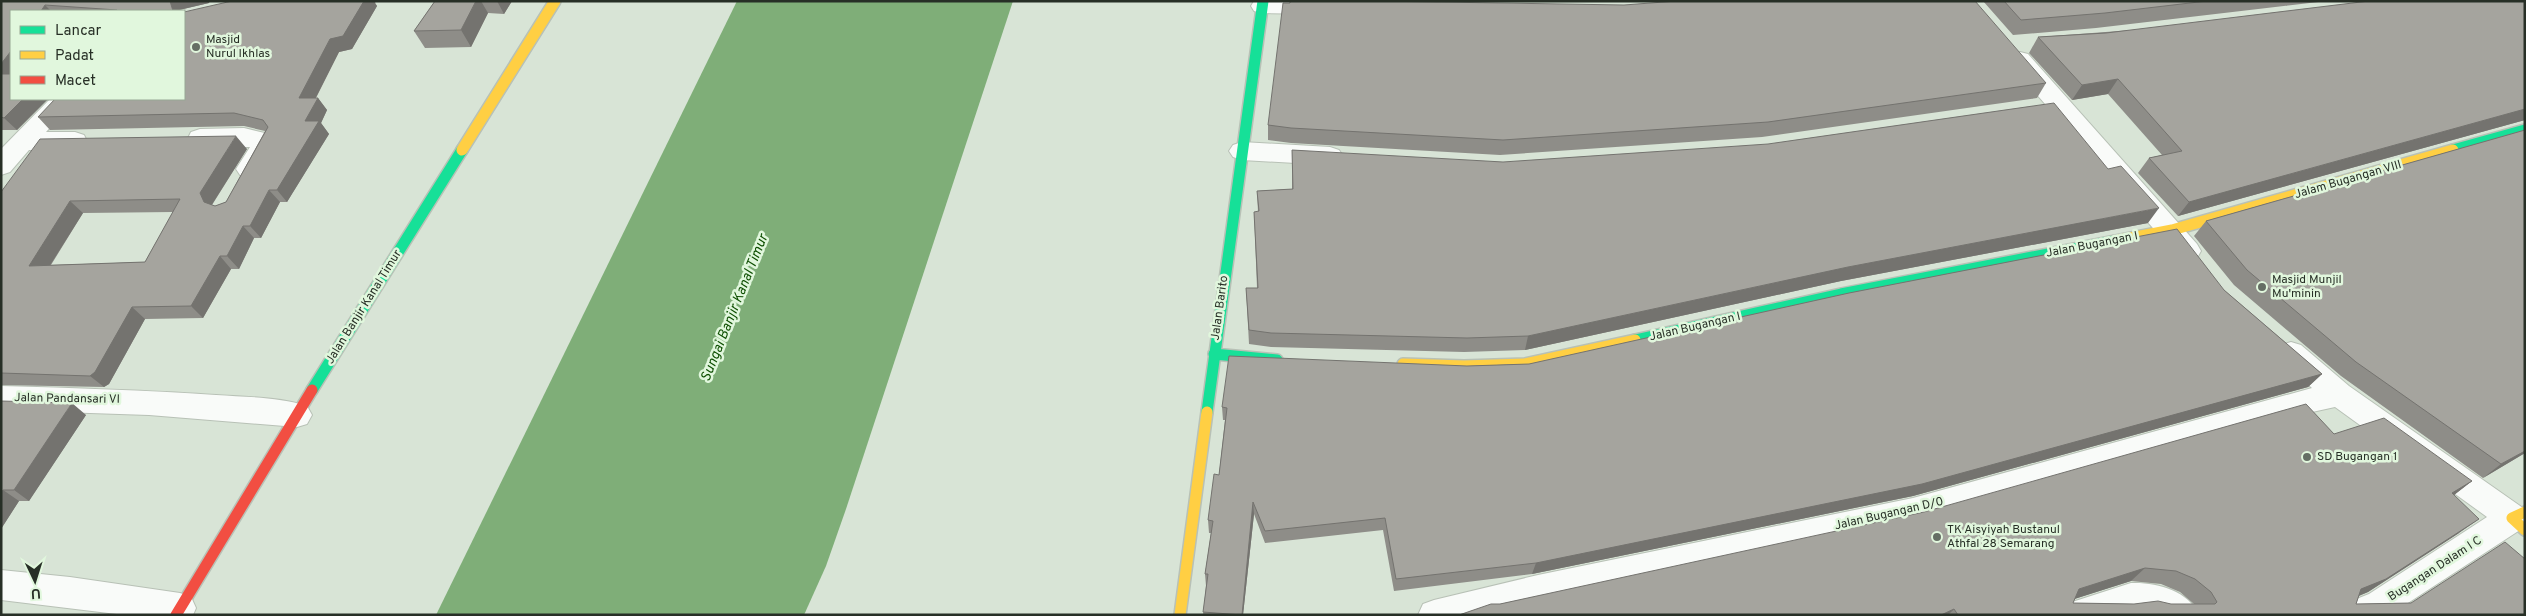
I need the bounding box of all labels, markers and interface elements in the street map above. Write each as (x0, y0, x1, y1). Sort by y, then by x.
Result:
legend (10, 10, 185, 100)
text: Lancar (55, 22, 102, 41)
place label: Masjid Nurul Ikhlas (206, 32, 270, 62)
marker: Masjid Nurul Ikhlas (190, 41, 202, 53)
text: Padat (55, 47, 94, 66)
text: Macet (55, 72, 96, 91)
street label: Jalam Bugangan VIII (2293, 157, 2403, 203)
street label: Jalan Bugangan I (2045, 228, 2139, 262)
water label: Sungai Banjir Kanal Timur (698, 230, 773, 384)
street label: Jalan Banjir Kanal Timur (322, 247, 406, 367)
place label: Masjid Munjil Mu'minin (2272, 272, 2342, 302)
street label: Jalan Barito (1208, 274, 1233, 341)
marker: Masjid Munjil Mu'minin (2256, 281, 2268, 293)
street label: Jalan Bugangan I (1648, 309, 1742, 345)
street label: Jalan Pandansari VI (14, 390, 120, 408)
place label: SD Bugangan 1 (2317, 449, 2397, 465)
marker: SD Bugangan 1 (2301, 451, 2313, 463)
street label: Jalan Bugangan D/0 (1833, 494, 1945, 534)
place label: TK Aisyiyah Bustanul Athfal 28 Semarang (1947, 522, 2060, 552)
marker: TK Aisyiyah Bustanul Athfal 28 Semarang (1931, 531, 1943, 543)
street label: Bugangan Dalam I C (2385, 533, 2485, 605)
north arrow (10, 556, 60, 606)
text: U (30, 584, 41, 601)

